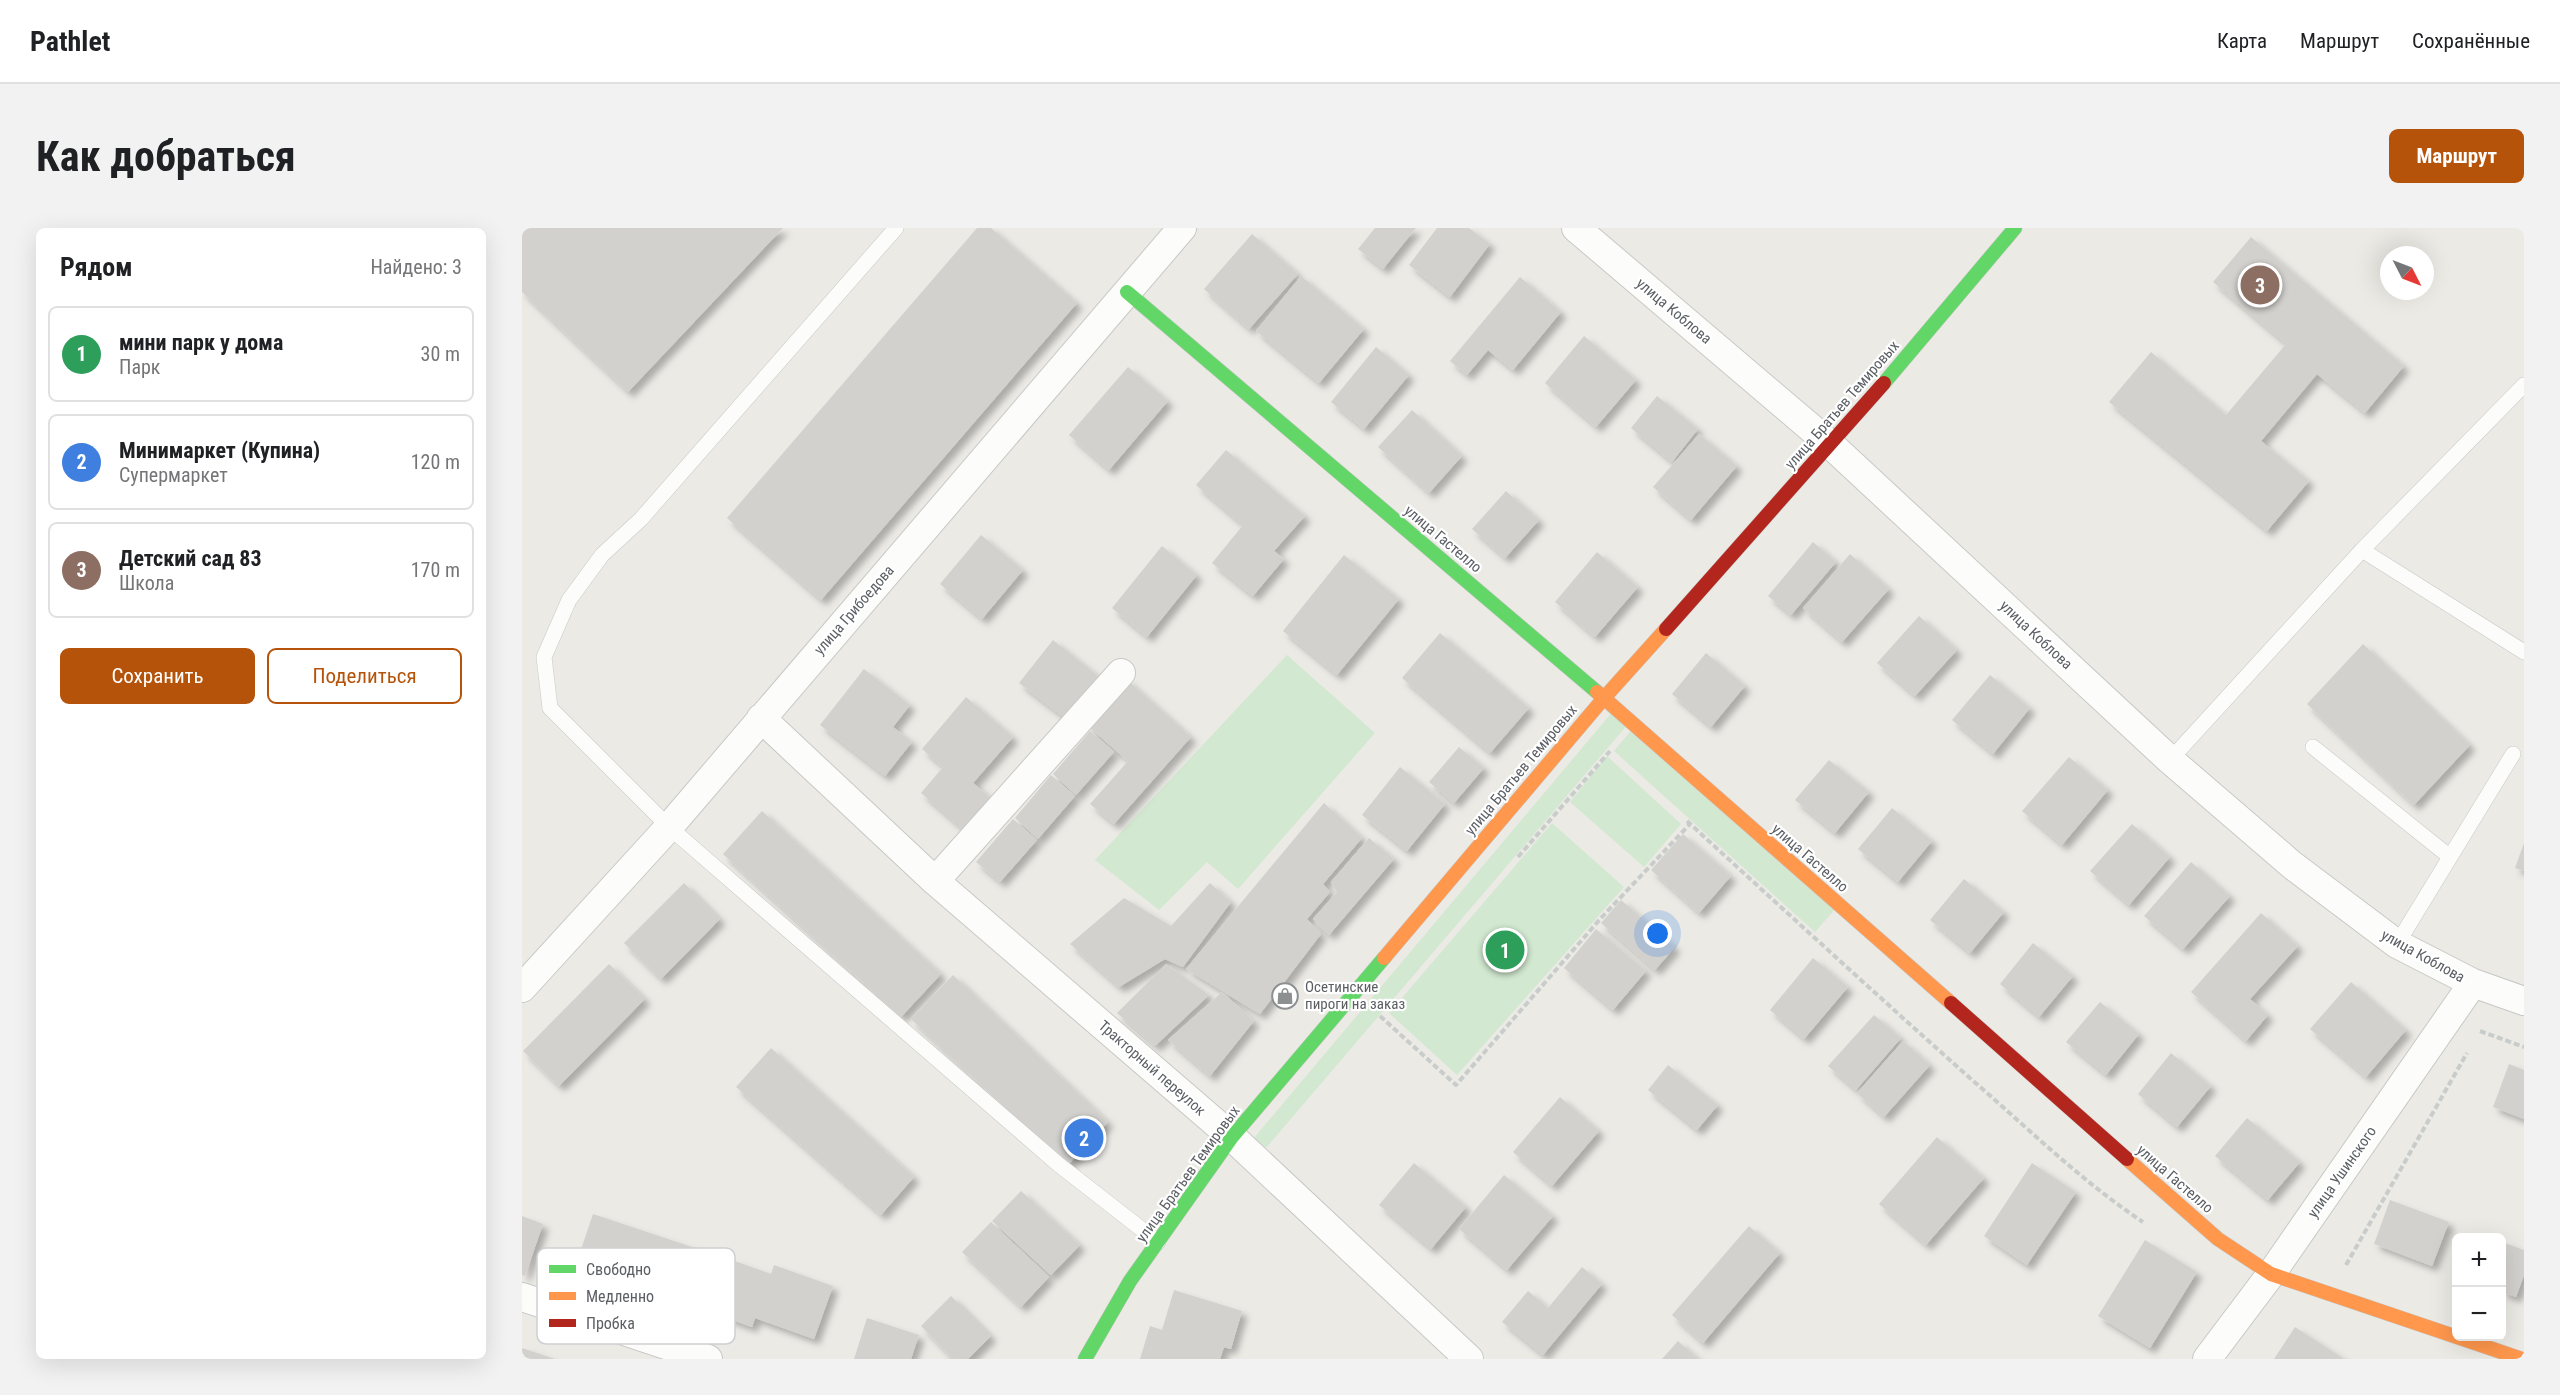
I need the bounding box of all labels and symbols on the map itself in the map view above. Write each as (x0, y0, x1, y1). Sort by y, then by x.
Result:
north arrow (2380, 246, 2434, 300)
pin: 3 (2240, 262, 2280, 308)
street label: улица Коблова (1633, 274, 1715, 348)
street label: улица Братьев Темировых (1781, 337, 1903, 473)
street label: улица Гастелло (1401, 501, 1485, 577)
street label: улица Грибоедова (810, 562, 898, 658)
street label: улица Коблова (1996, 597, 2076, 673)
street label: улица Братьев Темировых (1461, 701, 1581, 839)
street label: улица Гастелло (1768, 820, 1852, 896)
your location (1643, 919, 1672, 948)
street label: улица Коблова (2378, 926, 2468, 986)
pin: 1 (1486, 928, 1524, 972)
place label: Осетинские пироги на заказ (1305, 978, 1405, 1013)
shop icon: Осетинские пироги на заказ (1270, 981, 1300, 1011)
street label: Тракторный переулок (1095, 1017, 1209, 1119)
street label: улица Братьев Темировых (1132, 1102, 1244, 1246)
pin: 2 (1064, 1116, 1104, 1160)
street label: улица Ушинского (2304, 1123, 2380, 1221)
street label: улица Гастелло (2133, 1141, 2217, 1217)
legend (537, 1248, 735, 1344)
text: Свободно (586, 1260, 651, 1279)
text: Медленно (586, 1287, 654, 1306)
text: Пробка (586, 1314, 635, 1333)

